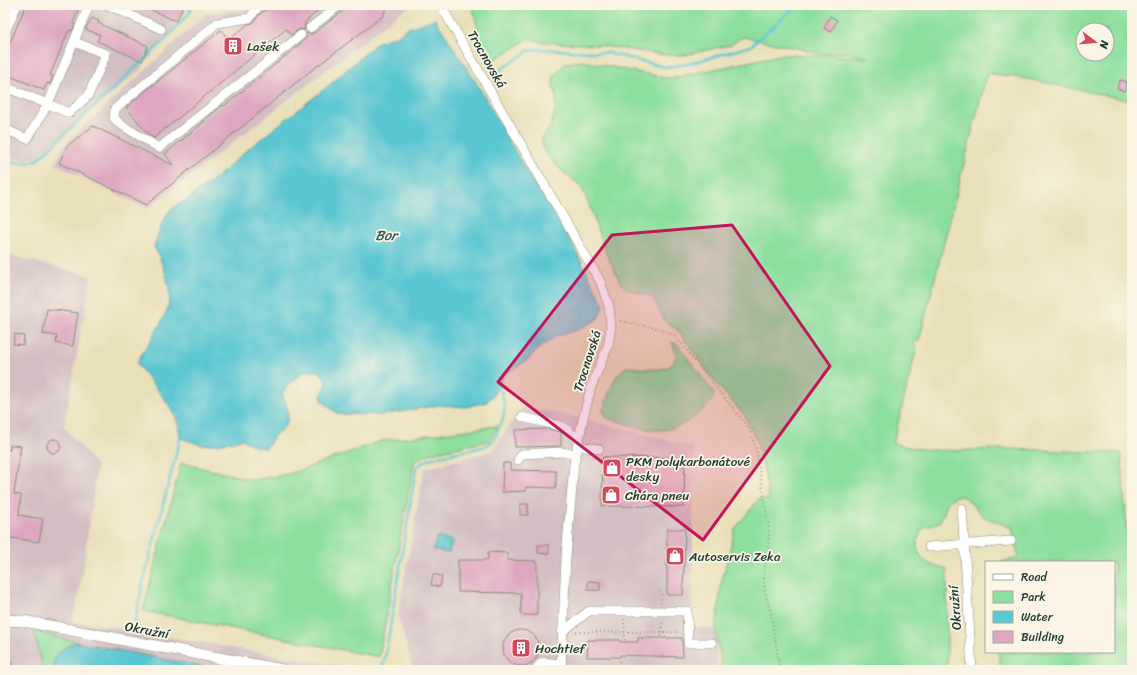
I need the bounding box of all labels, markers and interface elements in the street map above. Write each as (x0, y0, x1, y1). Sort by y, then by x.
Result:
north arrow (1075, 22, 1115, 62)
street label: Trocnovská (461, 26, 513, 93)
building icon: Lašek (222, 35, 244, 57)
place label: Lašek (247, 35, 279, 58)
text: N (1094, 37, 1115, 51)
water label: Bor (375, 223, 400, 248)
street label: Trocnovská (566, 327, 608, 395)
place label: PKM polykarbonátové desky (626, 450, 751, 488)
shop icon: PKM polykarbonátové desky (601, 457, 623, 479)
shop icon: Chára pneu (600, 484, 622, 506)
place label: Chára pneu (625, 484, 689, 507)
shop icon: Autoservis Zeka (664, 545, 686, 567)
place label: Autoservis Zeka (688, 545, 781, 568)
legend (985, 561, 1115, 653)
text: Road (1021, 566, 1048, 588)
street label: Okružní (942, 584, 968, 631)
text: Park (1021, 586, 1046, 608)
text: Water (1021, 606, 1054, 628)
street label: Okružní (123, 614, 172, 646)
text: Building (1021, 626, 1064, 648)
building icon: Hochtief (510, 637, 532, 659)
place label: Hochtief (535, 637, 587, 660)

